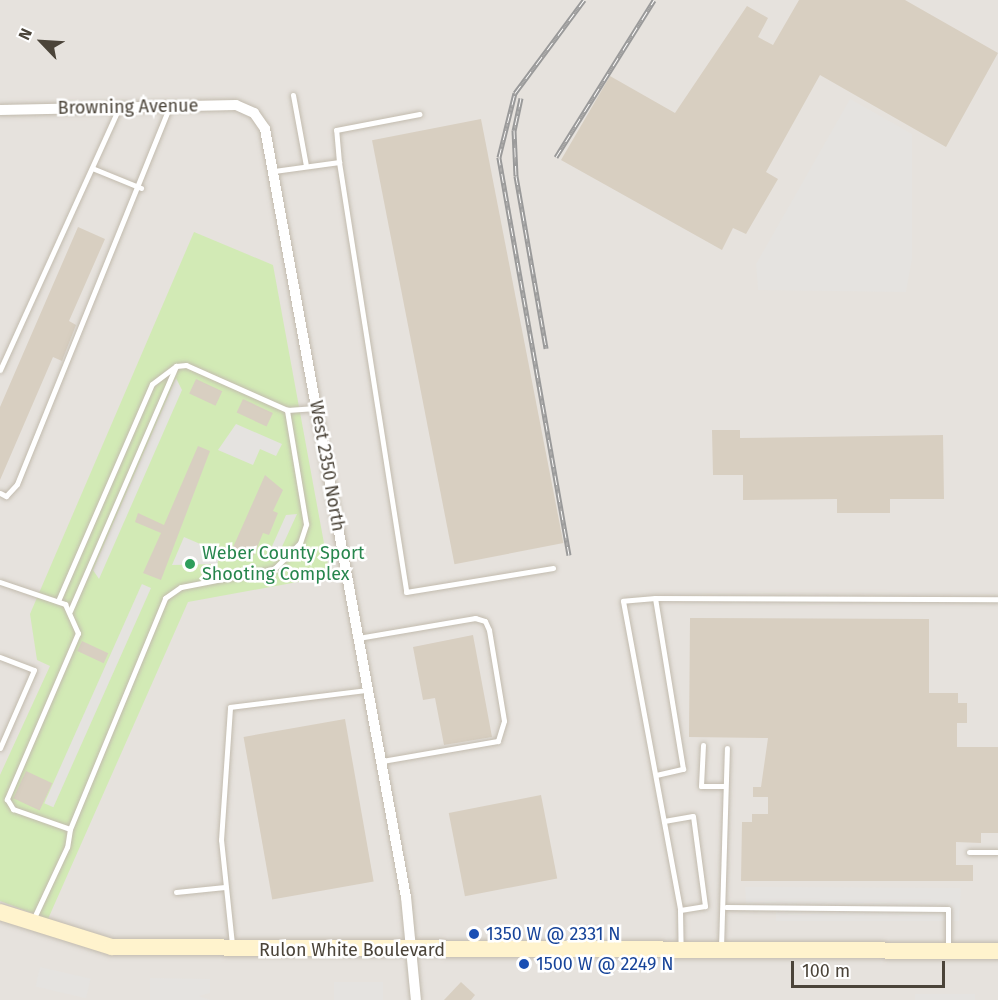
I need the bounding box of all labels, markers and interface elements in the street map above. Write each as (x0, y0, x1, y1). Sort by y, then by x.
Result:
north arrow (12, 12, 72, 72)
text: N (14, 25, 36, 43)
street label: Browning Avenue (57, 95, 199, 119)
street label: West 2350 North (305, 399, 349, 533)
place label: Weber County Sport Shooting Complex (202, 543, 364, 586)
marker: Weber County Sport Shooting Complex (183, 557, 197, 571)
place label: 1350 W @ 2331 N (486, 923, 621, 945)
marker: 1350 W @ 2331 N (467, 927, 481, 941)
street label: Rulon White Boulevard (259, 939, 445, 961)
scale bar (794, 949, 948, 987)
place label: 1500 W @ 2249 N (536, 953, 674, 975)
marker: 1500 W @ 2249 N (517, 957, 531, 971)
text: 100 m (802, 960, 850, 982)

